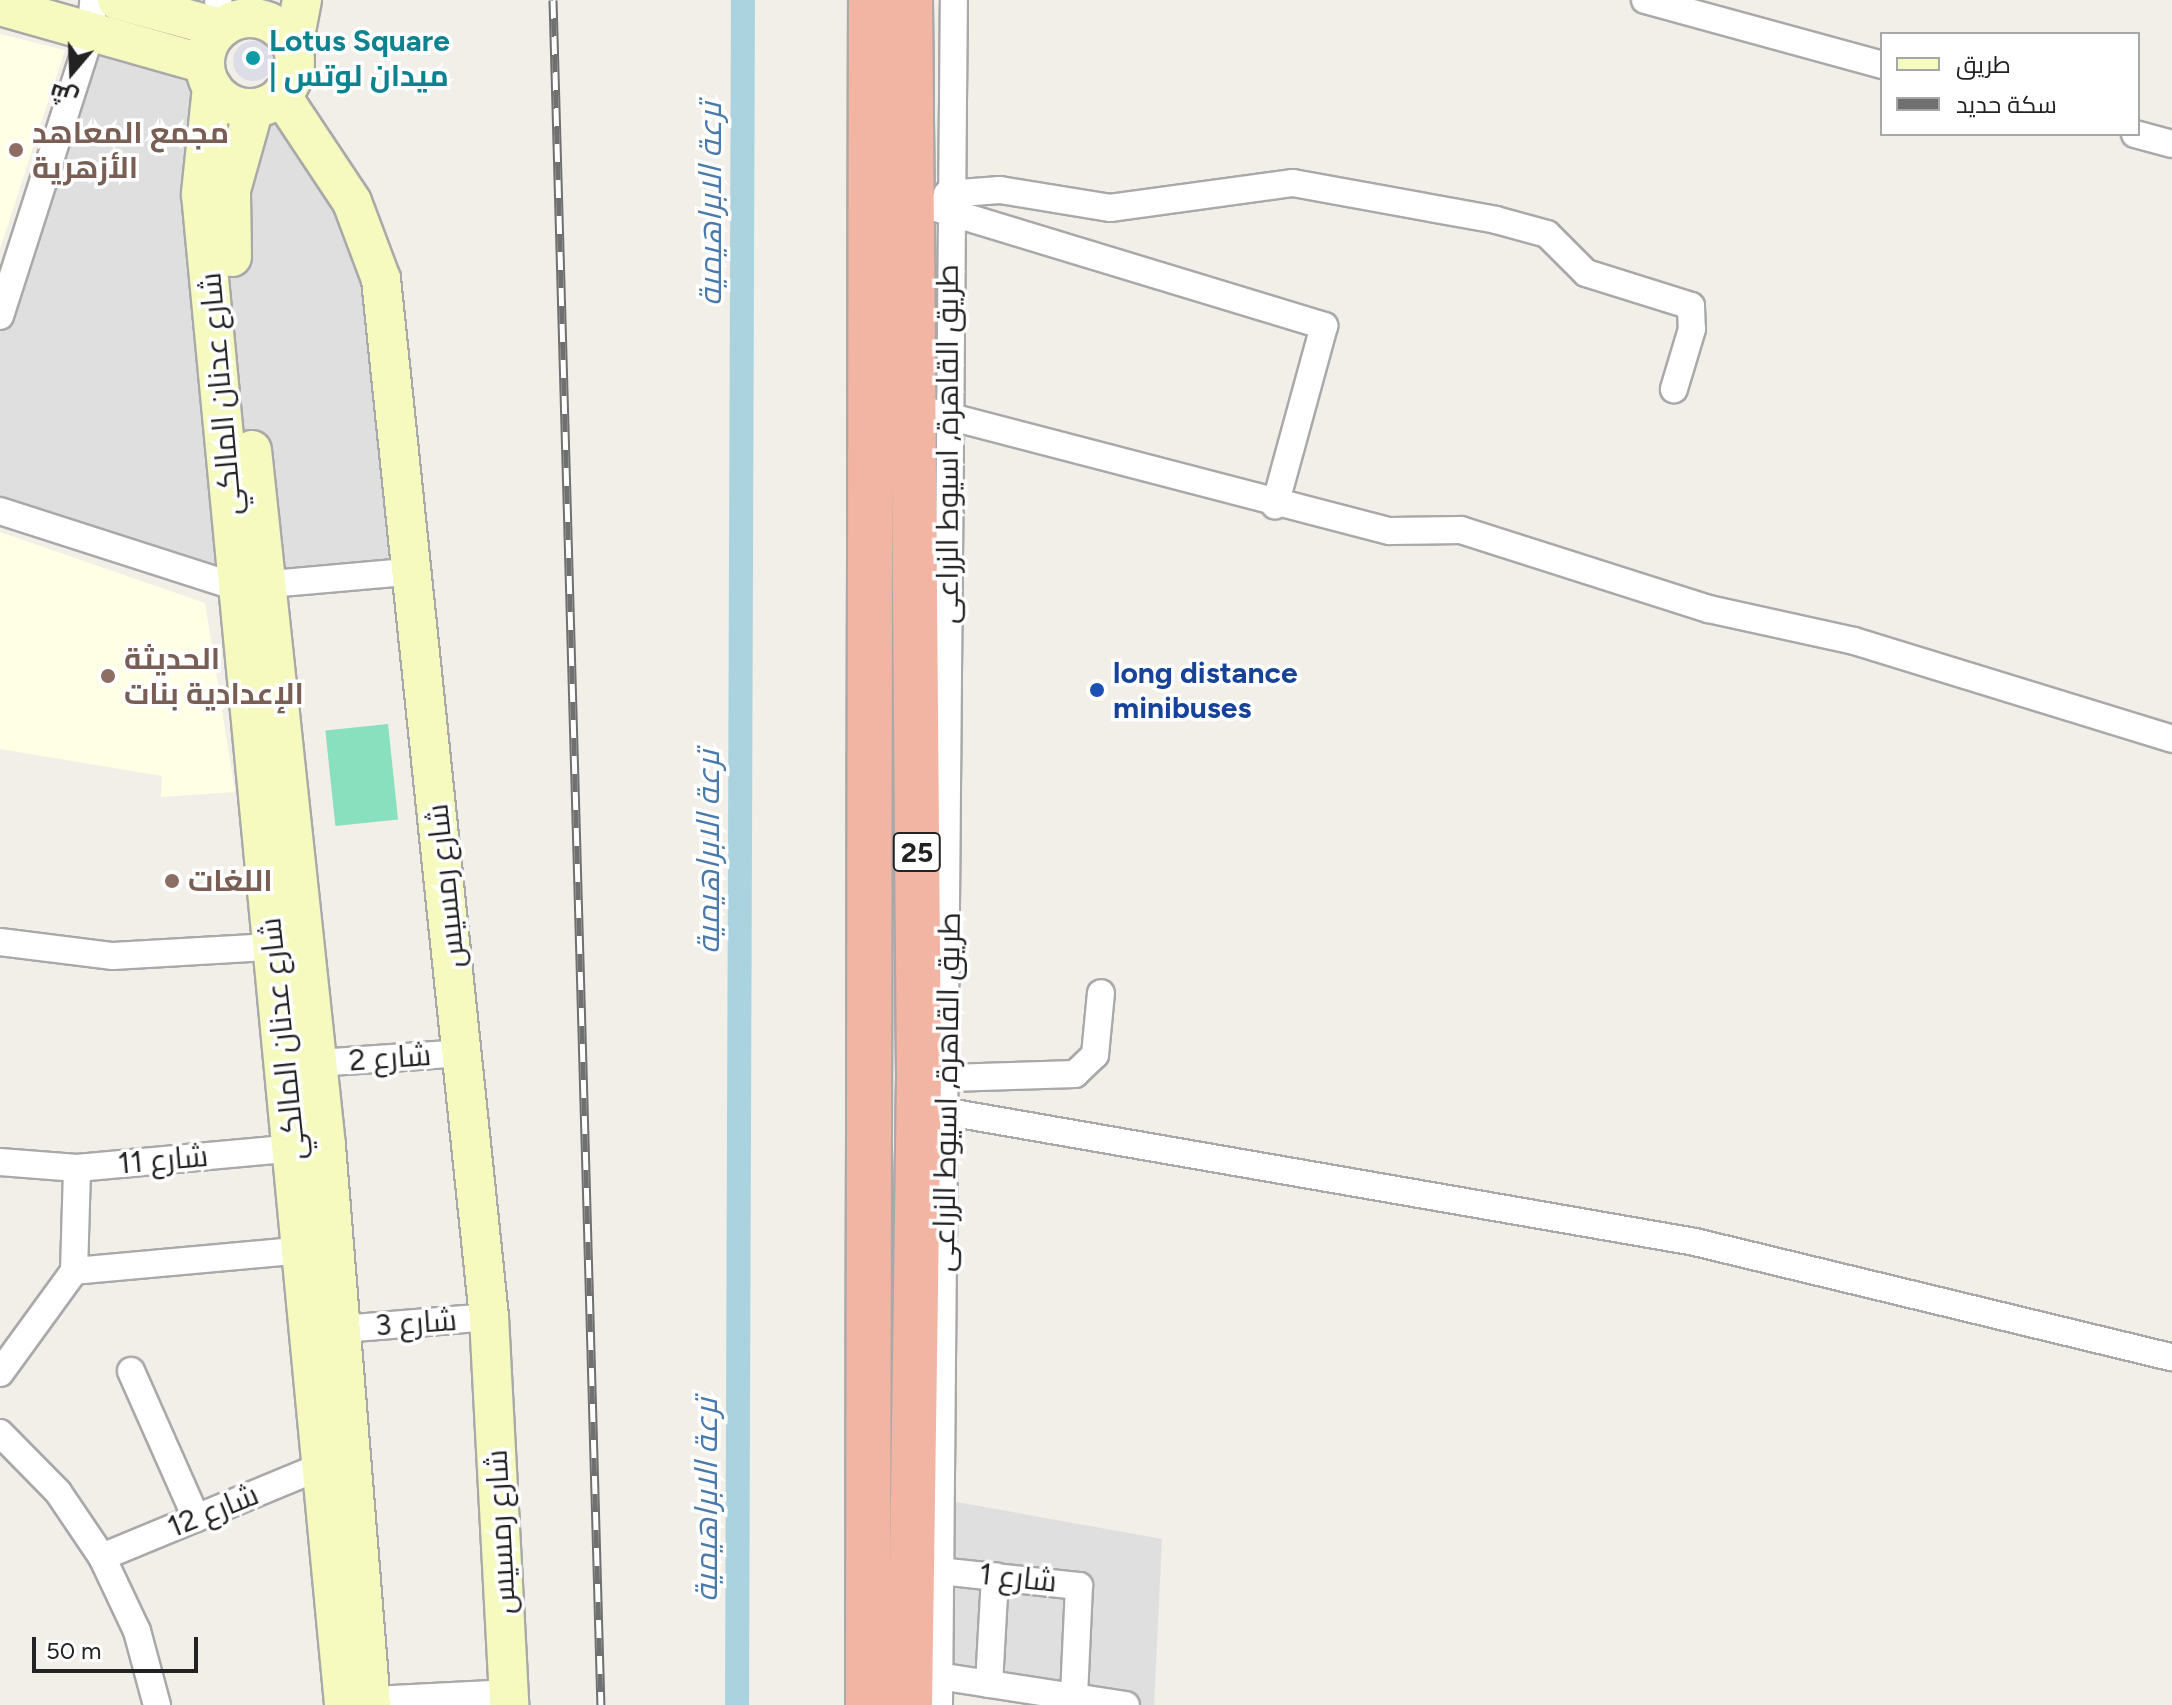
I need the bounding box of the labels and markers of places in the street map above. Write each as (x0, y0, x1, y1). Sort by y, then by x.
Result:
place label: Lotus Square | ميدان لوتس (269, 23, 450, 94)
marker: Lotus Square | ميدان لوتس (244, 49, 262, 67)
place label: مجمع المعاهد الأزهرية (32, 115, 229, 186)
marker: مجمع المعاهد الأزهرية (7, 141, 25, 159)
place label: الحديثة الإعدادية بنات (124, 641, 304, 712)
place label: long distance minibuses (1113, 655, 1298, 726)
marker: الحديثة الإعدادية بنات (99, 667, 117, 685)
marker: long distance minibuses (1088, 681, 1106, 699)
place label: اللغات (188, 863, 273, 899)
marker: اللغات (163, 872, 181, 890)

